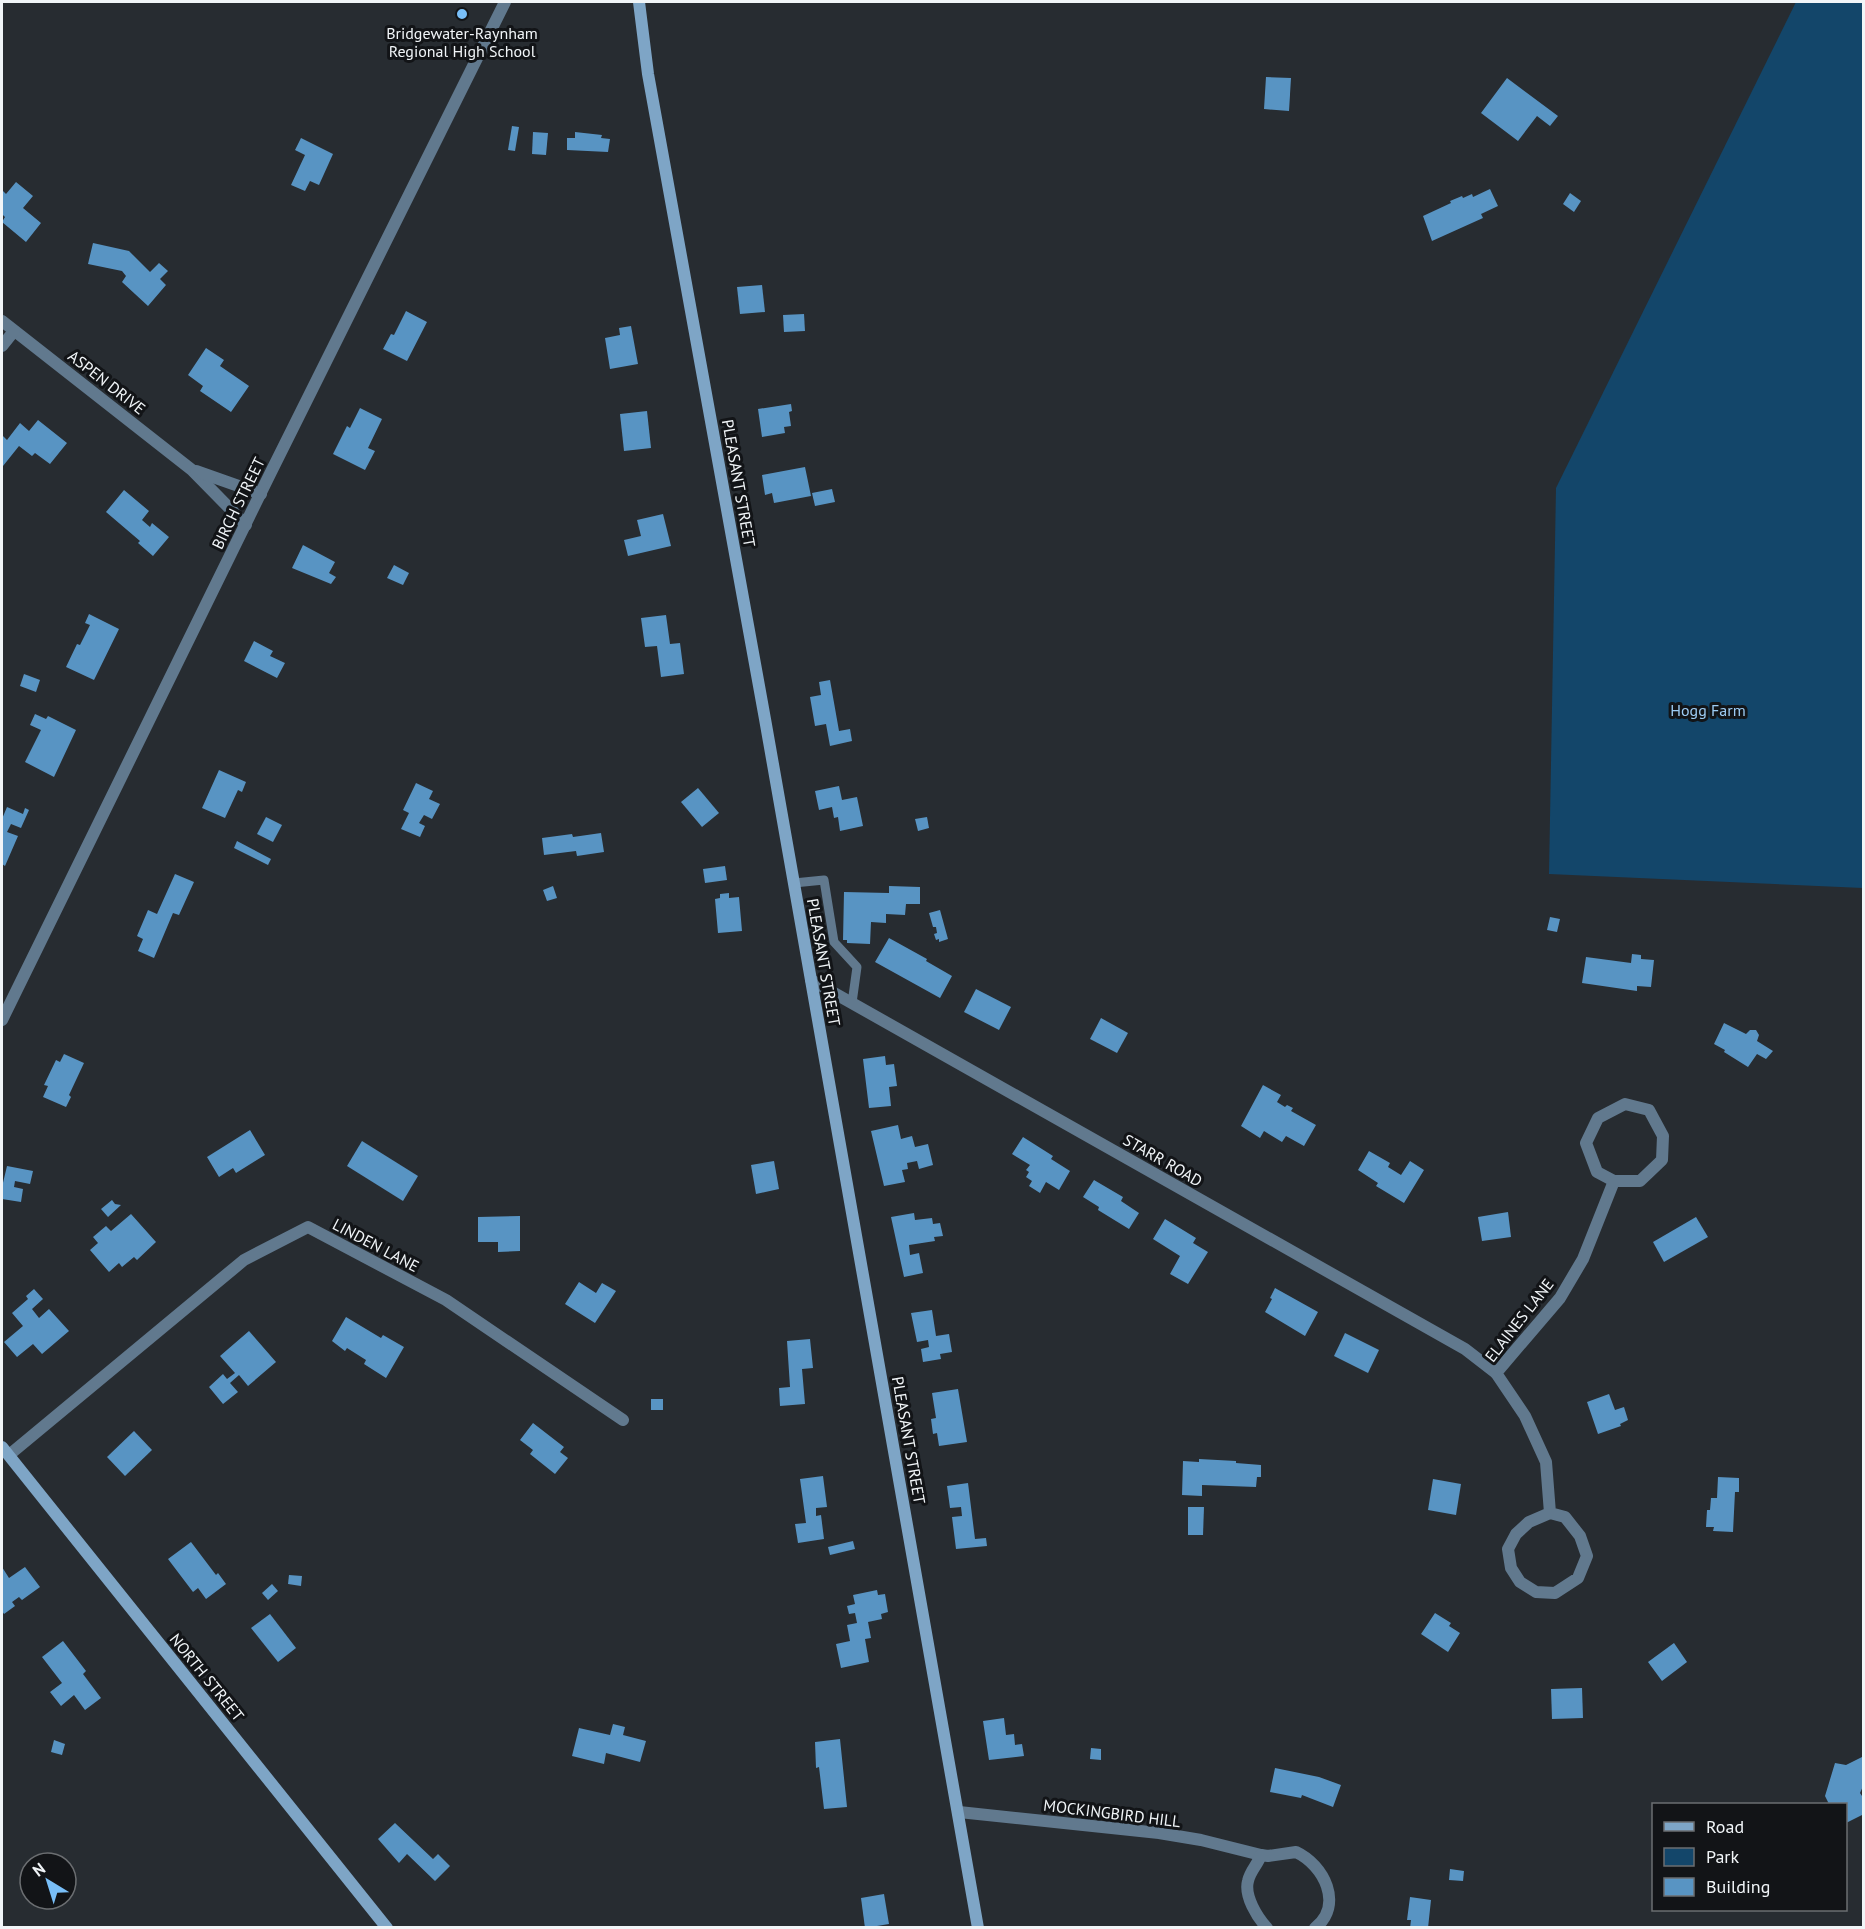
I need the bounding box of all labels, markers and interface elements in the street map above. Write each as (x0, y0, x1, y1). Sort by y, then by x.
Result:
marker: Bridgewater-Raynham Regional High School (455, 7, 469, 21)
place label: Bridgewater-Raynham Regional High School (386, 23, 538, 61)
street label: ASPEN DRIVE (64, 346, 150, 418)
street label: PLEASANT STREET (718, 418, 760, 548)
street label: BIRCH STREET (207, 454, 269, 552)
park label: Hogg Farm (1670, 700, 1746, 720)
street label: PLEASANT STREET (803, 897, 845, 1027)
street label: STARR ROAD (1120, 1129, 1206, 1191)
street label: LINDEN LANE (329, 1214, 423, 1276)
street label: ELAINES LANE (1480, 1274, 1558, 1366)
street label: PLEASANT STREET (888, 1375, 930, 1505)
street label: NORTH STREET (166, 1629, 249, 1725)
street label: MOCKINGBIRD HILL (1042, 1795, 1182, 1831)
legend (1652, 1803, 1847, 1911)
text: Road (1706, 1815, 1744, 1838)
text: Park (1706, 1845, 1739, 1868)
north arrow (18, 1851, 78, 1911)
text: N (28, 1858, 49, 1880)
text: Building (1706, 1875, 1770, 1898)

